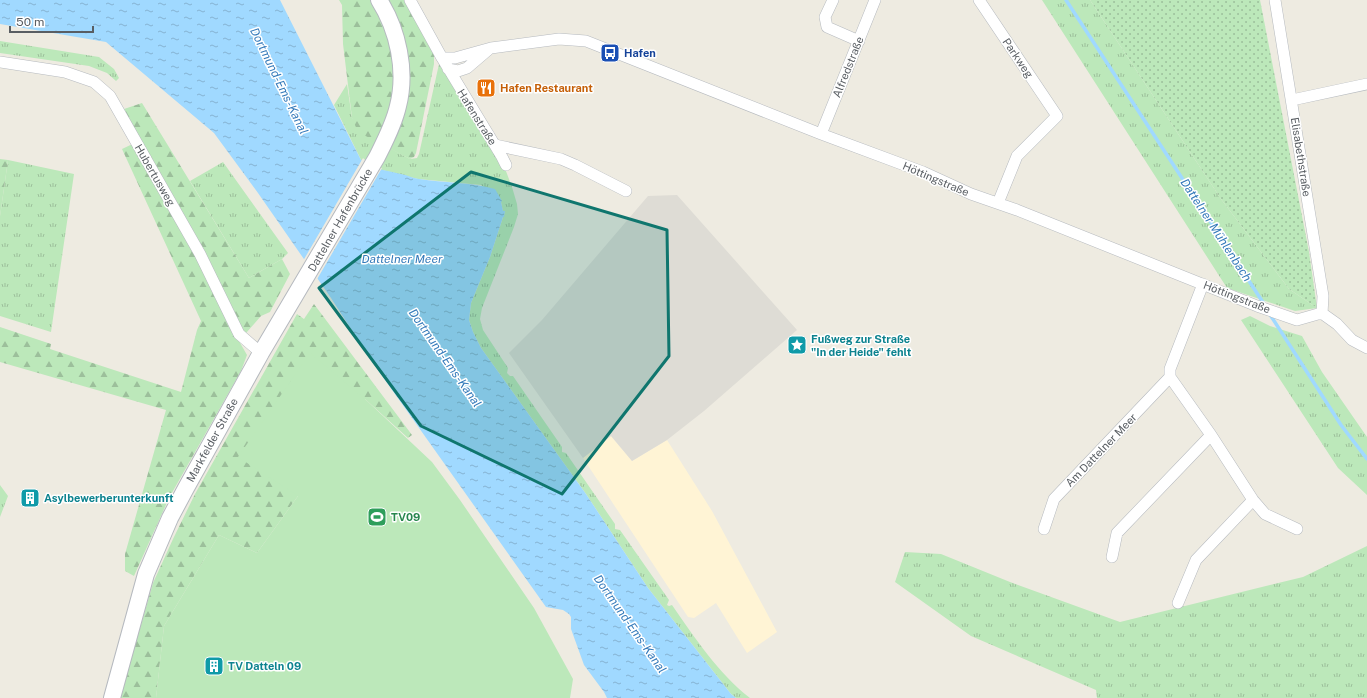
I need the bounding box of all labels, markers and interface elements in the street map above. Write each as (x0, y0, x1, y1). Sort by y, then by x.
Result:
scale bar (10, 8, 93, 34)
text: 50 m (16, 15, 44, 29)
water label: Dortmund-Ems-Kanal (247, 26, 311, 136)
street label: Alfredstraße (830, 35, 866, 99)
street label: Parkweg (1000, 36, 1036, 80)
bus stop icon: Hafen (599, 42, 621, 64)
place label: Hafen (624, 47, 656, 59)
restaurant icon: Hafen Restaurant (475, 77, 497, 99)
place label: Hafen Restaurant (500, 82, 593, 94)
street label: Hafenstraße (455, 87, 499, 147)
street label: Elisabethstraße (1289, 117, 1313, 197)
street label: Hubertusweg (132, 142, 178, 208)
street label: Höttingstraße (901, 160, 971, 198)
street label: Dattelner Hafenbrücke (306, 166, 374, 274)
water label: Dattelner Mühlenbach (1178, 176, 1255, 284)
water label: Dattelner Meer (362, 252, 443, 266)
street label: Höttingstraße (1202, 279, 1272, 315)
water label: Dortmund-Ems-Kanal (406, 306, 484, 410)
place label: Fußweg zur Straße "In der Heide" fehlt (811, 333, 912, 358)
place icon: Fußweg zur Straße "In der Heide" fehlt (786, 334, 808, 356)
street label: Markfelder Straße (184, 396, 240, 484)
street label: Am Dattelner Meer (1063, 411, 1139, 489)
building icon: Asylbewerberunterkunft (19, 487, 41, 509)
place label: Asylbewerberunterkunft (44, 492, 174, 504)
sports icon: TV09 (366, 506, 388, 528)
place label: TV09 (391, 511, 420, 523)
water label: Dortmund-Ems-Kanal (591, 572, 669, 676)
building icon: TV Datteln 09 (203, 655, 225, 677)
place label: TV Datteln 09 (228, 660, 301, 672)

